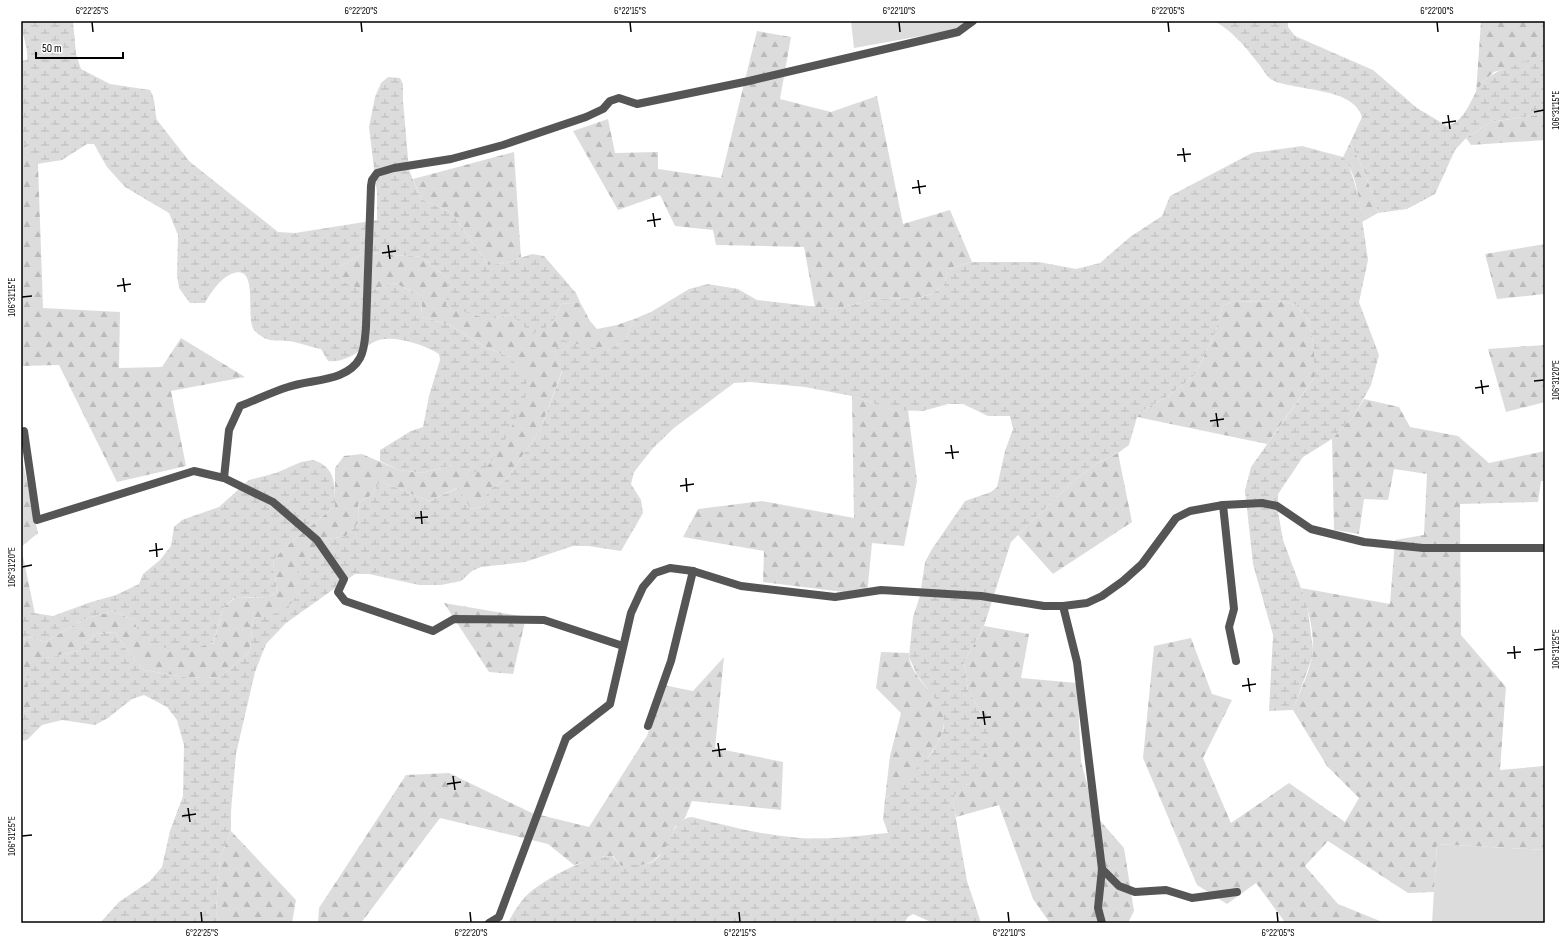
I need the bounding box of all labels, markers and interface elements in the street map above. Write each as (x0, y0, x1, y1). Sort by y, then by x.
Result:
text: 6°22'25"S (76, 5, 108, 17)
text: 6°22'20"S (345, 5, 377, 17)
text: 6°22'15"S (614, 5, 646, 17)
text: 6°22'10"S (883, 5, 915, 17)
text: 6°22'05"S (1152, 5, 1184, 17)
text: 6°22'00"S (1420, 5, 1454, 17)
scale bar (36, 34, 123, 60)
text: 50 m (42, 41, 62, 56)
text: 106°31'15"E (1550, 91, 1562, 129)
text: 106°31'15"E (6, 278, 18, 316)
text: 106°31'20"E (1550, 360, 1562, 400)
text: 106°31'20"E (6, 547, 18, 587)
text: 106°31'25"E (1550, 629, 1562, 669)
text: 106°31'25"E (6, 816, 18, 856)
text: 6°22'25"S (186, 927, 218, 939)
text: 6°22'20"S (455, 927, 487, 939)
text: 6°22'15"S (724, 927, 756, 939)
text: 6°22'10"S (993, 927, 1025, 939)
text: 6°22'05"S (1262, 927, 1294, 939)

